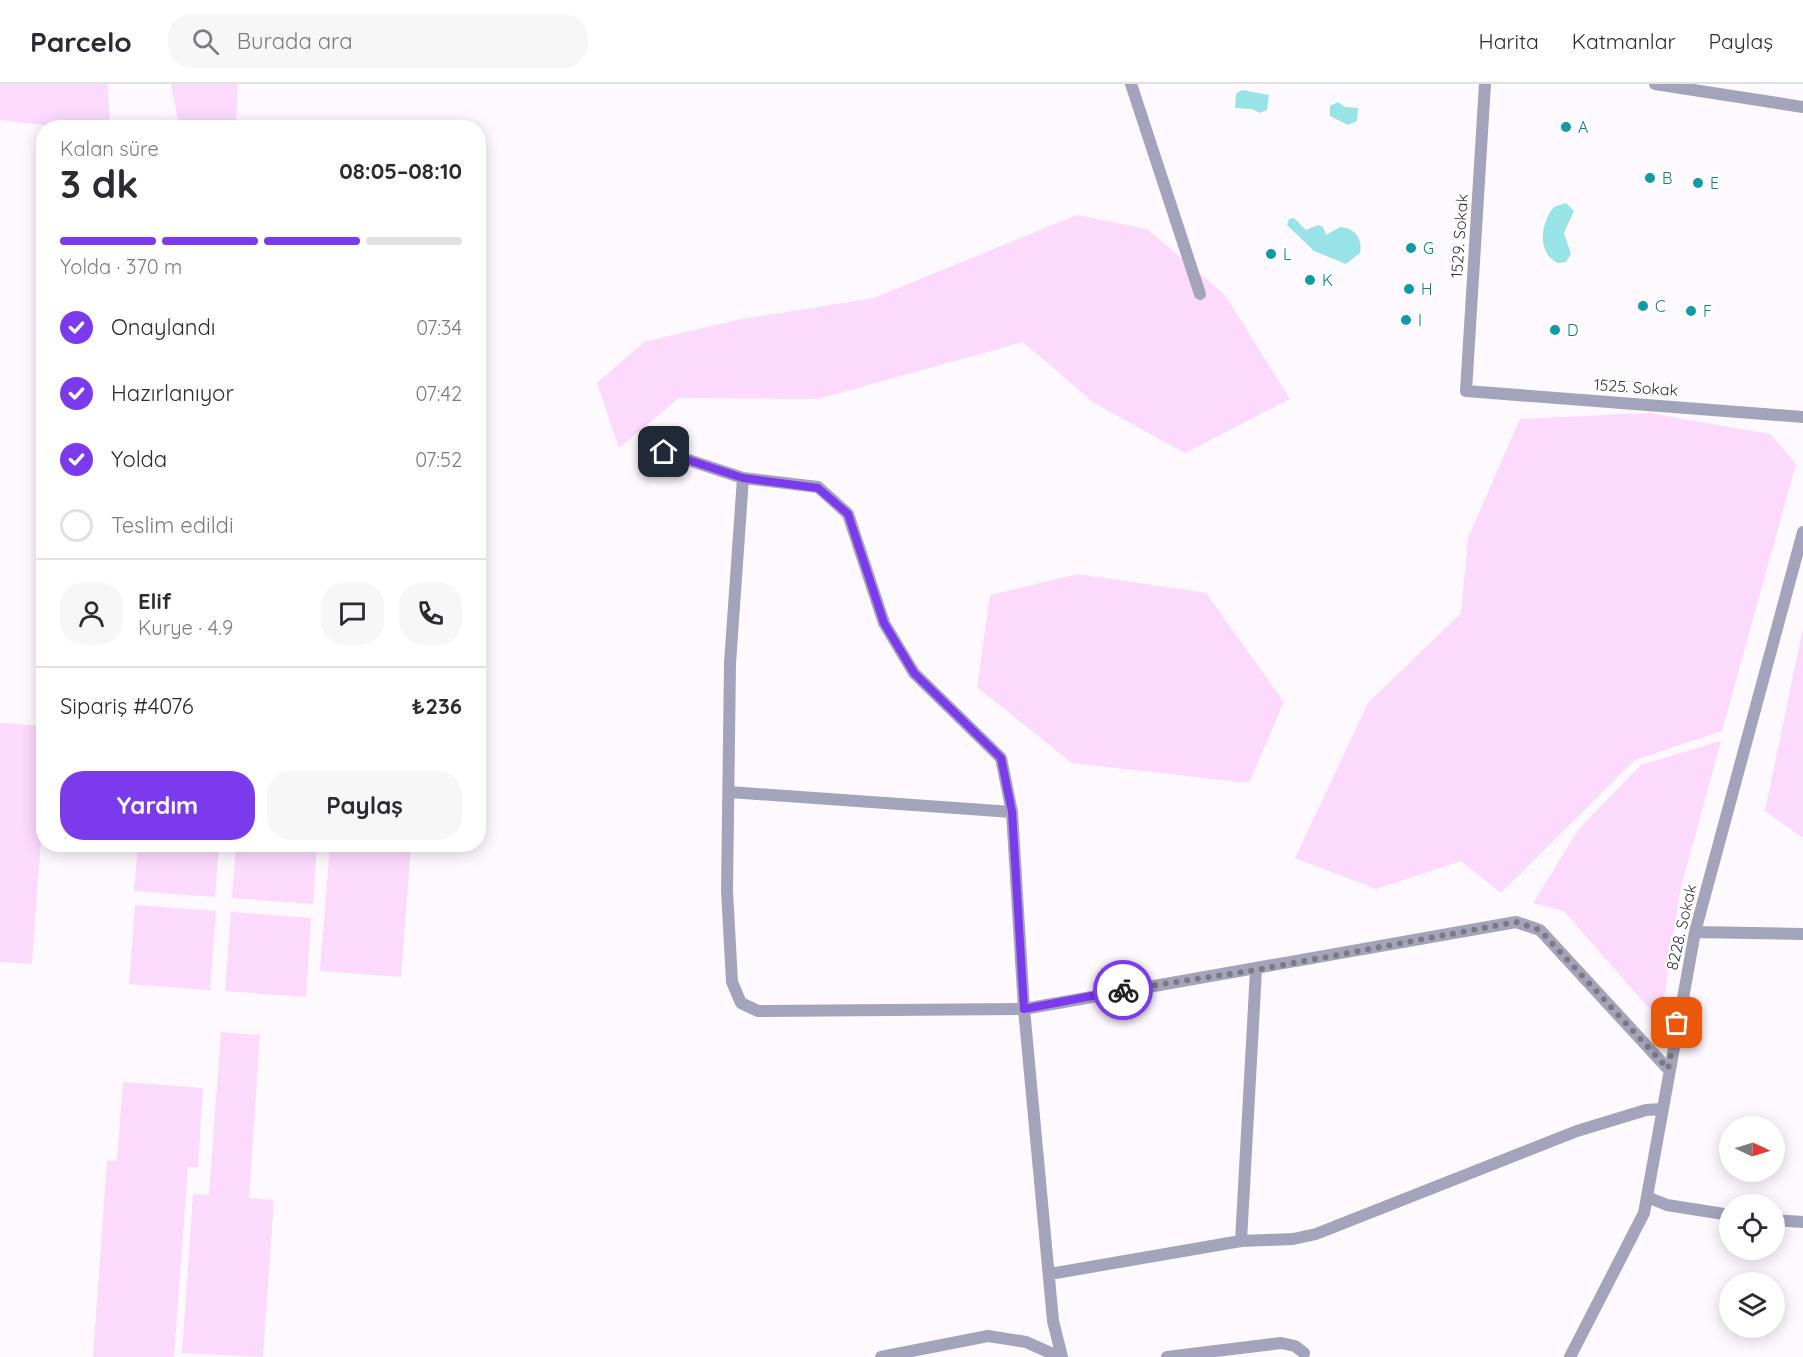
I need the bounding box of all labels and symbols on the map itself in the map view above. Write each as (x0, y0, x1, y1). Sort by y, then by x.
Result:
place label: A (1578, 117, 1588, 137)
marker: A (1559, 120, 1573, 134)
place label: B (1662, 168, 1672, 188)
marker: B (1643, 171, 1657, 185)
place label: E (1710, 173, 1719, 193)
marker: E (1691, 176, 1705, 190)
street label: 1529. Sokak (1446, 193, 1472, 279)
place label: G (1423, 238, 1434, 258)
marker: G (1404, 241, 1418, 255)
place label: L (1283, 244, 1292, 264)
marker: L (1264, 247, 1278, 261)
place label: K (1322, 270, 1333, 290)
marker: K (1303, 273, 1317, 287)
place label: H (1421, 279, 1433, 299)
marker: H (1402, 282, 1416, 296)
place label: C (1655, 296, 1665, 316)
marker: C (1636, 299, 1650, 313)
place label: F (1703, 301, 1712, 321)
marker: F (1684, 304, 1698, 318)
place label: I (1418, 310, 1422, 330)
marker: I (1399, 313, 1413, 327)
place label: D (1567, 320, 1579, 340)
marker: D (1548, 323, 1562, 337)
street label: 1525. Sokak (1593, 374, 1679, 400)
pin (638, 426, 689, 477)
street label: 8228. Sokak (1661, 882, 1701, 972)
courier (1093, 960, 1153, 1020)
pin (1651, 997, 1702, 1048)
north arrow (1719, 1116, 1785, 1182)

